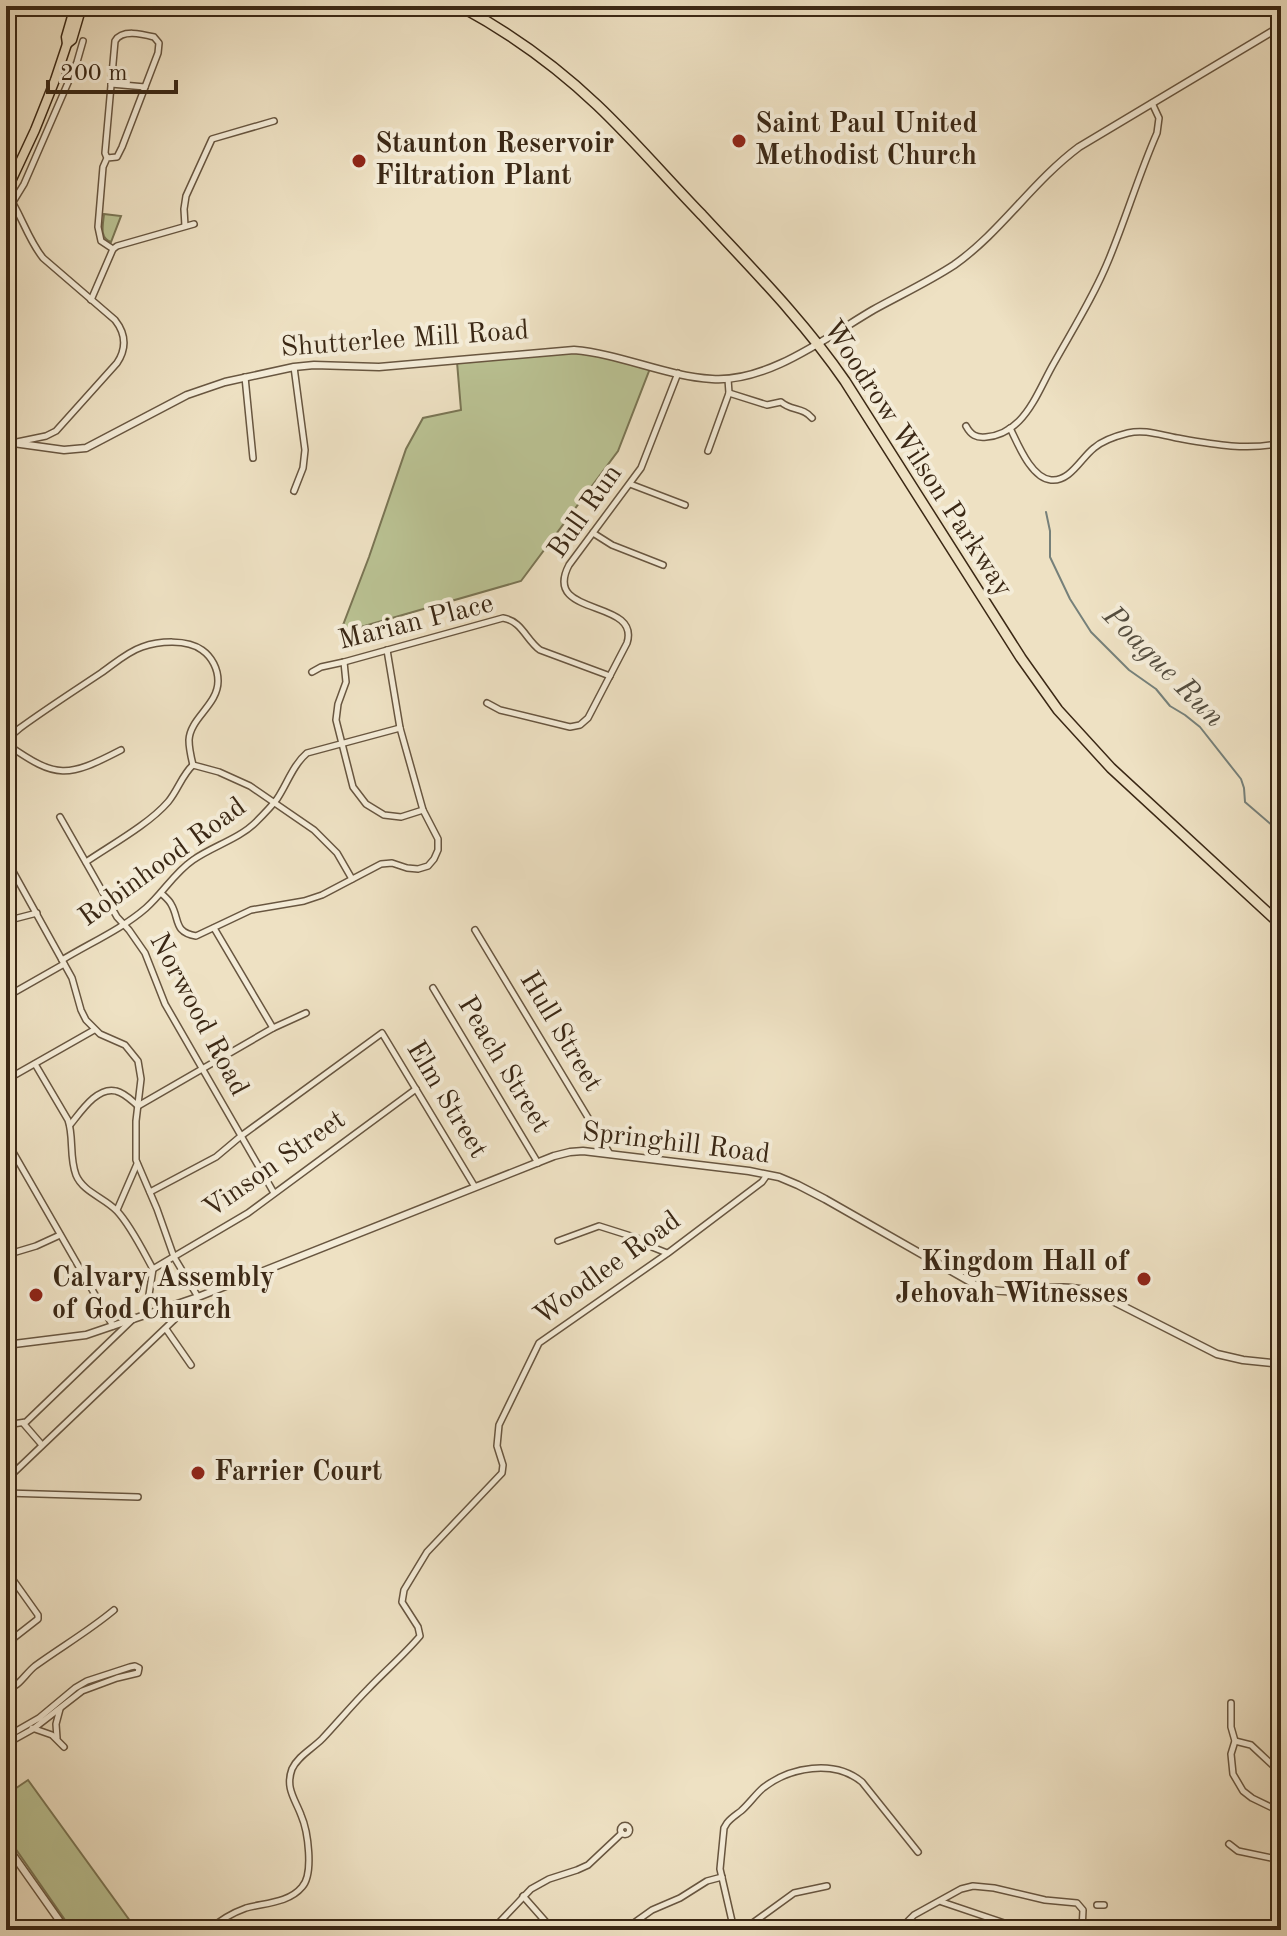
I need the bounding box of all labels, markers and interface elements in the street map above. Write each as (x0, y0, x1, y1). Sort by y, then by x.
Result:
scale bar (48, 44, 176, 94)
text: 200 m (60, 62, 128, 86)
place label: Saint Paul United Methodist Church (755, 111, 978, 171)
place label: Staunton Reservoir Filtration Plant (375, 131, 614, 191)
marker: Saint Paul United Methodist Church (730, 132, 748, 150)
marker: Staunton Reservoir Filtration Plant (350, 152, 368, 170)
street label: Woodrow Wilson Parkway (817, 316, 1017, 602)
street label: Shutterlee Mill Road (280, 317, 530, 363)
street label: Bull Run (544, 460, 628, 564)
street label: Marian Place (336, 590, 496, 656)
water label: Poague Run (1096, 600, 1229, 733)
street label: Robinhood Road (74, 793, 252, 933)
street label: Norwood Road (143, 929, 253, 1101)
street label: Hull Street (513, 967, 607, 1097)
street label: Peach Street (451, 992, 555, 1138)
street label: Elm Street (400, 1037, 492, 1163)
street label: Vinson Street (199, 1106, 351, 1224)
street label: Springhill Road (580, 1119, 772, 1169)
street label: Woodlee Road (530, 1207, 686, 1331)
place label: Kingdom Hall of Jehovah Witnesses (895, 1249, 1130, 1309)
place label: Calvary Assembly of God Church (52, 1265, 275, 1325)
marker: Kingdom Hall of Jehovah Witnesses (1135, 1270, 1153, 1288)
marker: Calvary Assembly of God Church (27, 1286, 45, 1304)
place label: Farrier Court (214, 1459, 382, 1487)
marker: Farrier Court (189, 1464, 207, 1482)

